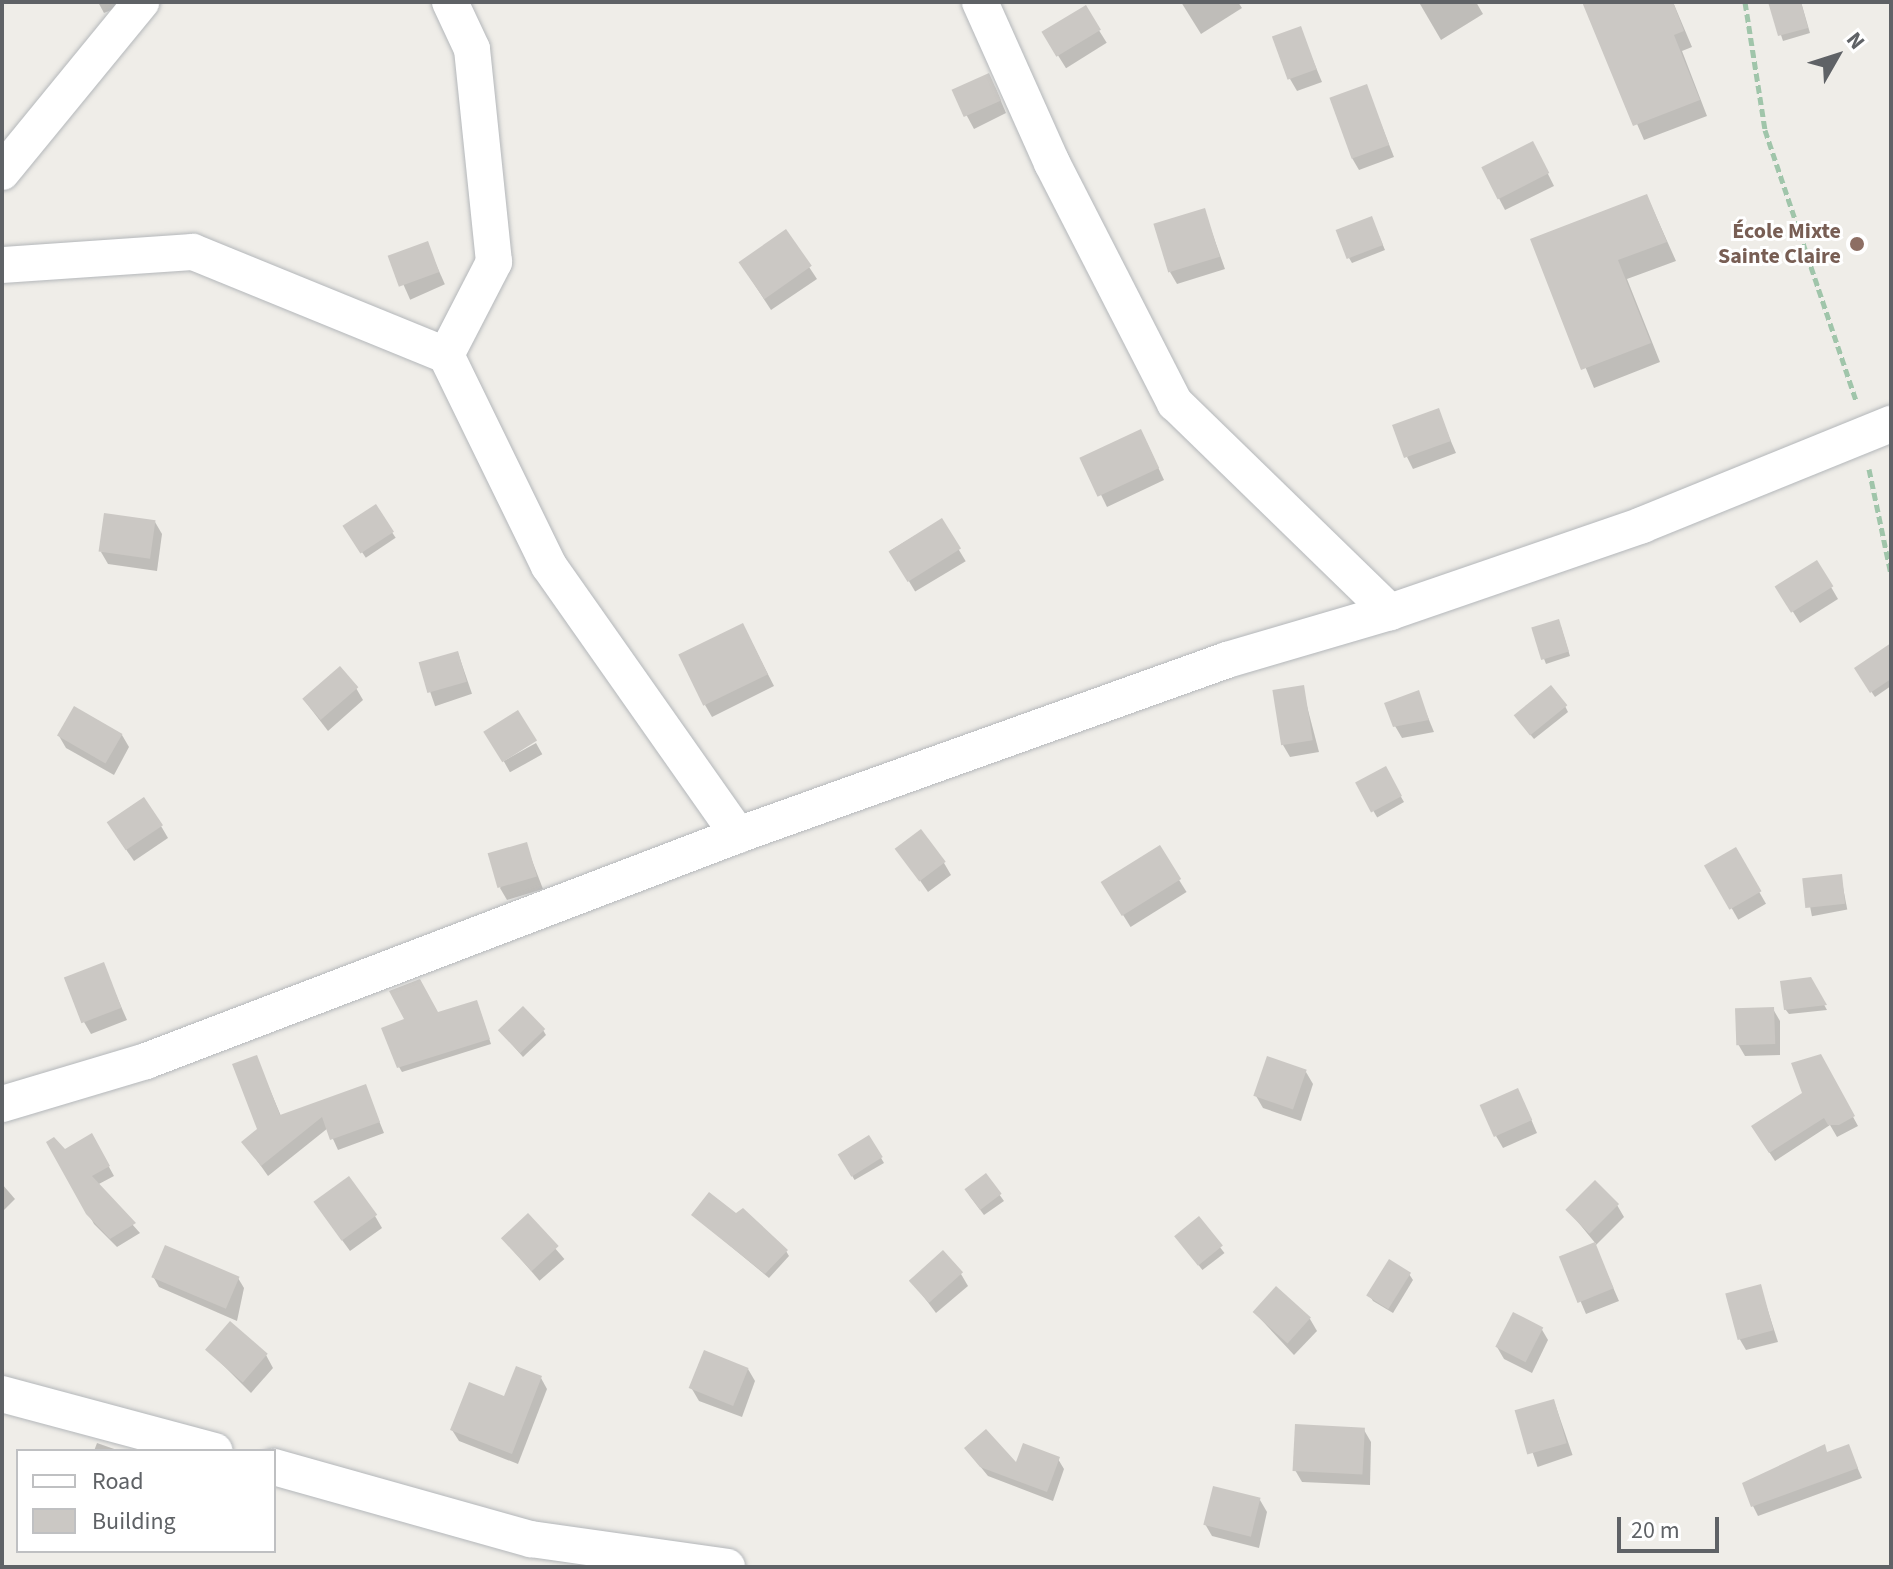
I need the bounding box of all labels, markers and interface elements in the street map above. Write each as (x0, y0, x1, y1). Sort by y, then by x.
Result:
north arrow (1797, 16, 1877, 96)
text: N (1839, 25, 1873, 57)
place label: École Mixte Sainte Claire (1718, 218, 1841, 270)
marker: École Mixte Sainte Claire (1848, 235, 1866, 253)
legend (16, 1449, 276, 1553)
text: Road (92, 1464, 144, 1499)
scale bar (1621, 1501, 1723, 1551)
text: Building (92, 1504, 176, 1539)
text: 20 m (1631, 1513, 1680, 1548)

